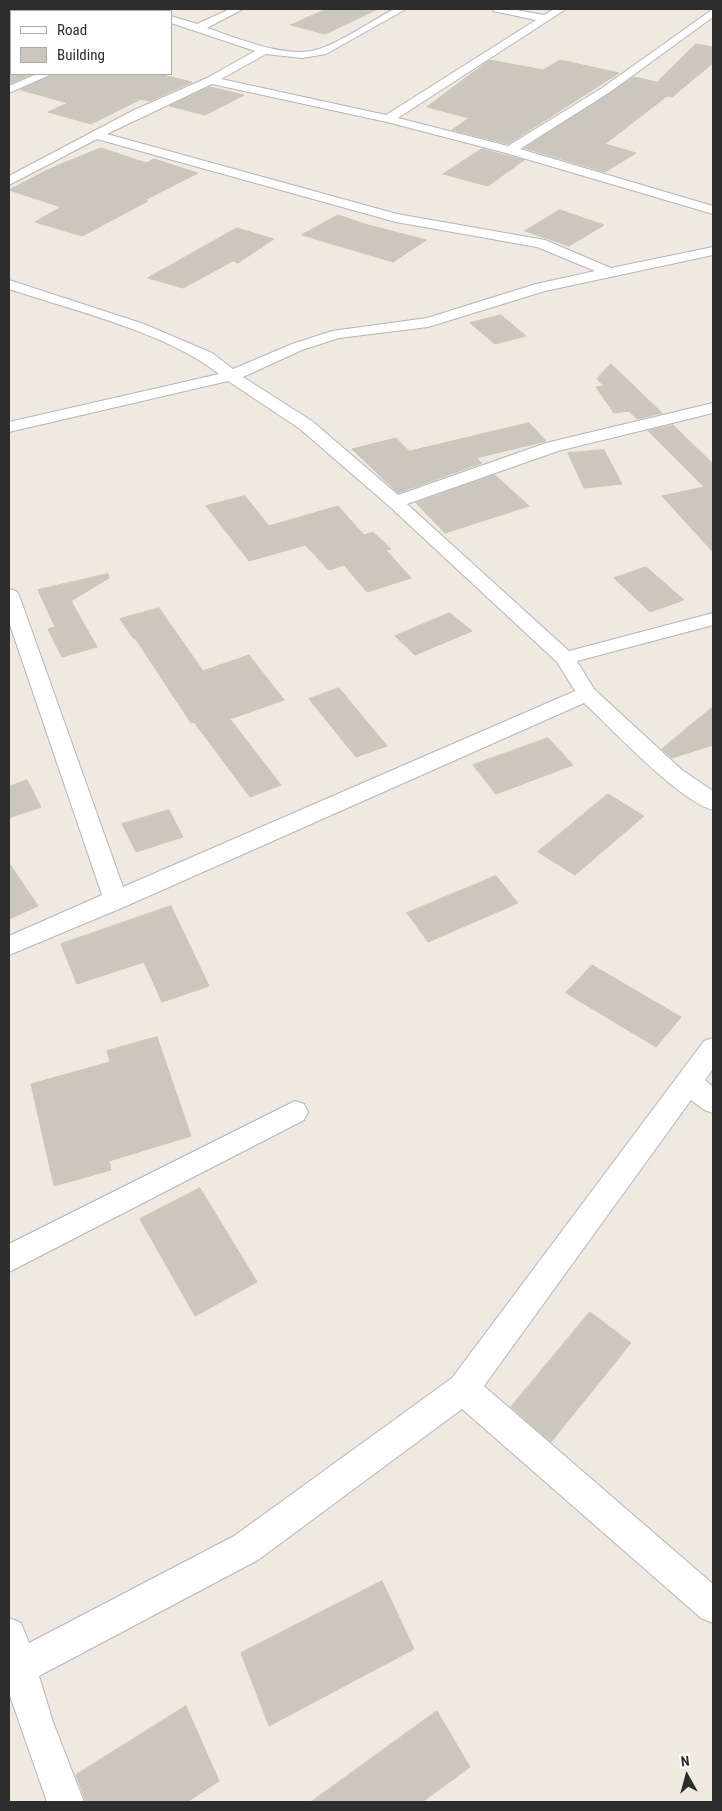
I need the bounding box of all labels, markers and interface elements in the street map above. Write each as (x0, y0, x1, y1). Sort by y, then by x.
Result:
legend (10, 10, 172, 75)
text: Road (57, 21, 87, 39)
text: Building (57, 46, 105, 64)
north arrow (662, 1751, 712, 1801)
text: N (680, 1753, 690, 1770)

